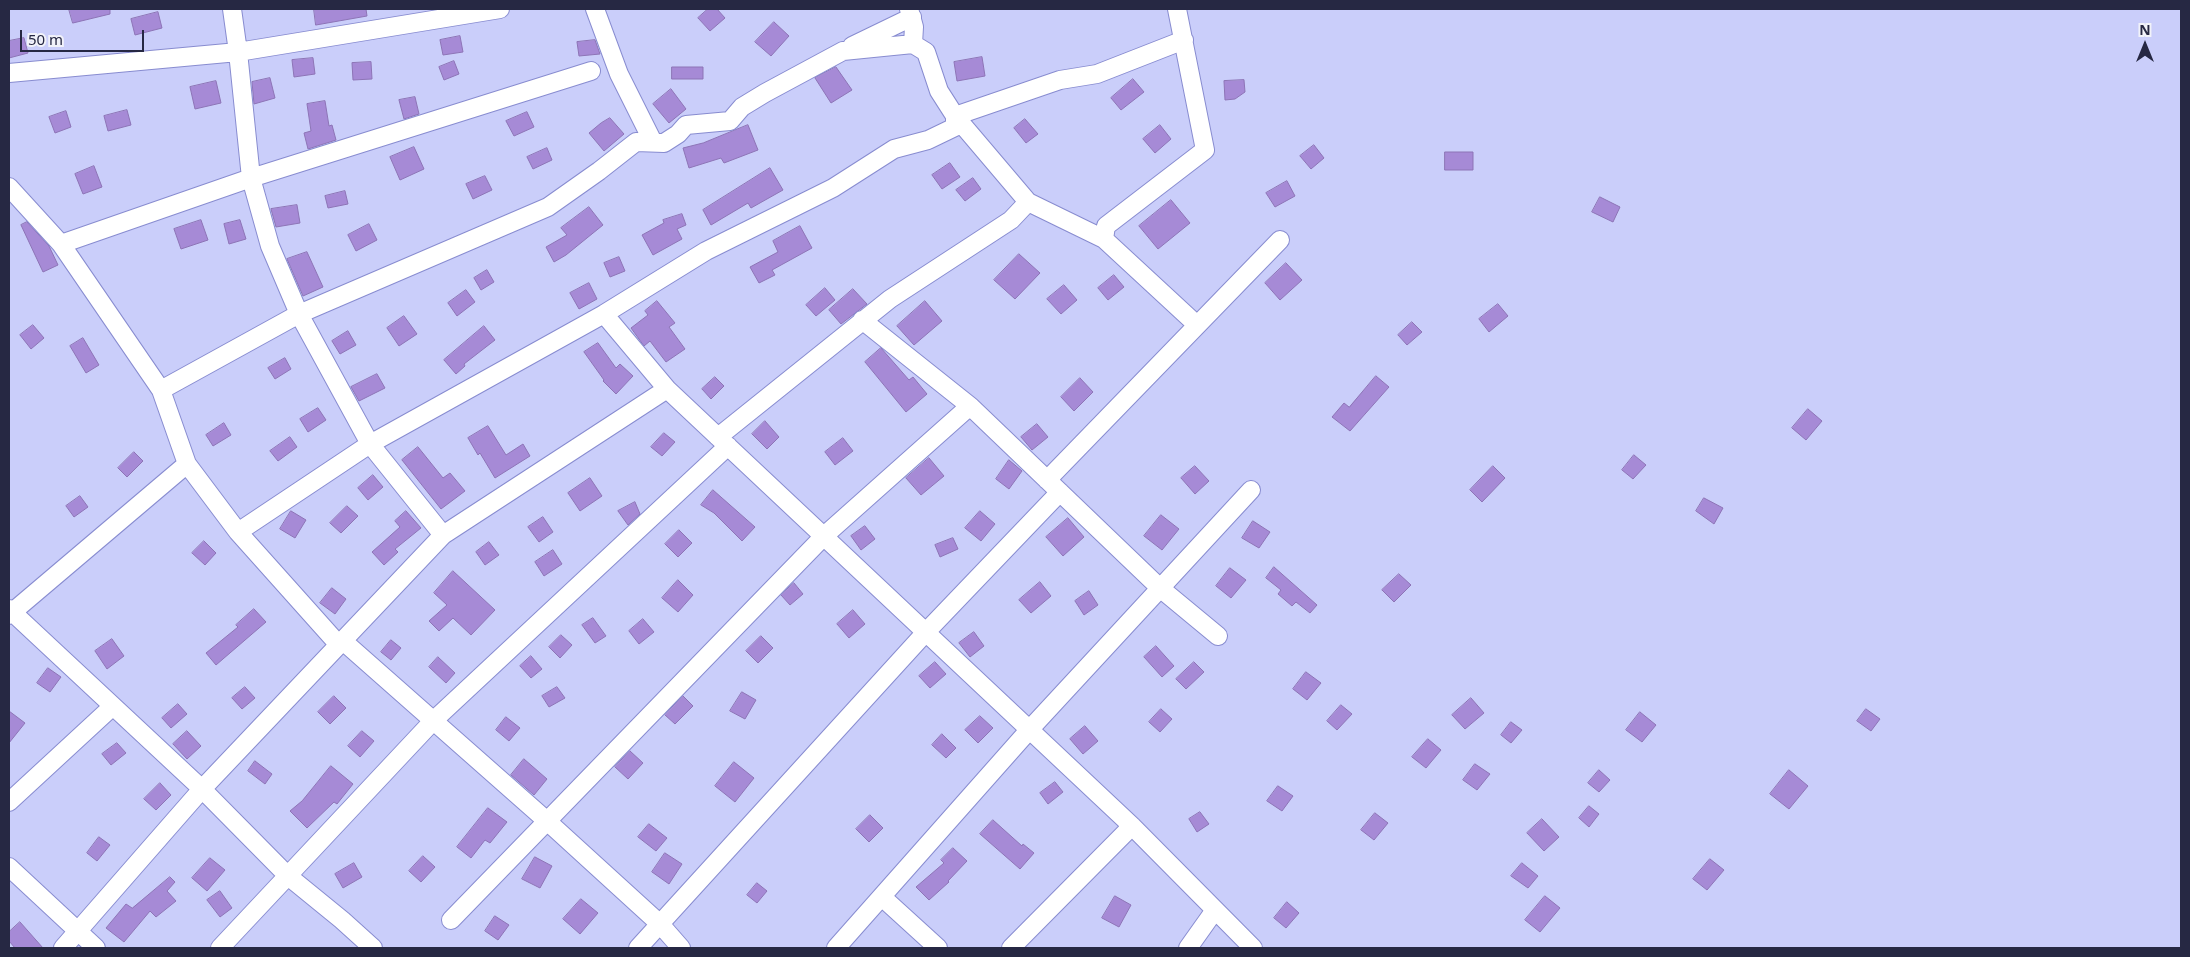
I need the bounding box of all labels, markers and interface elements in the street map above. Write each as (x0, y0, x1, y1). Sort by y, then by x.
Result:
scale bar (22, 20, 146, 52)
north arrow (2120, 20, 2170, 70)
text: N (2139, 20, 2151, 39)
text: 50 m (28, 29, 63, 49)

